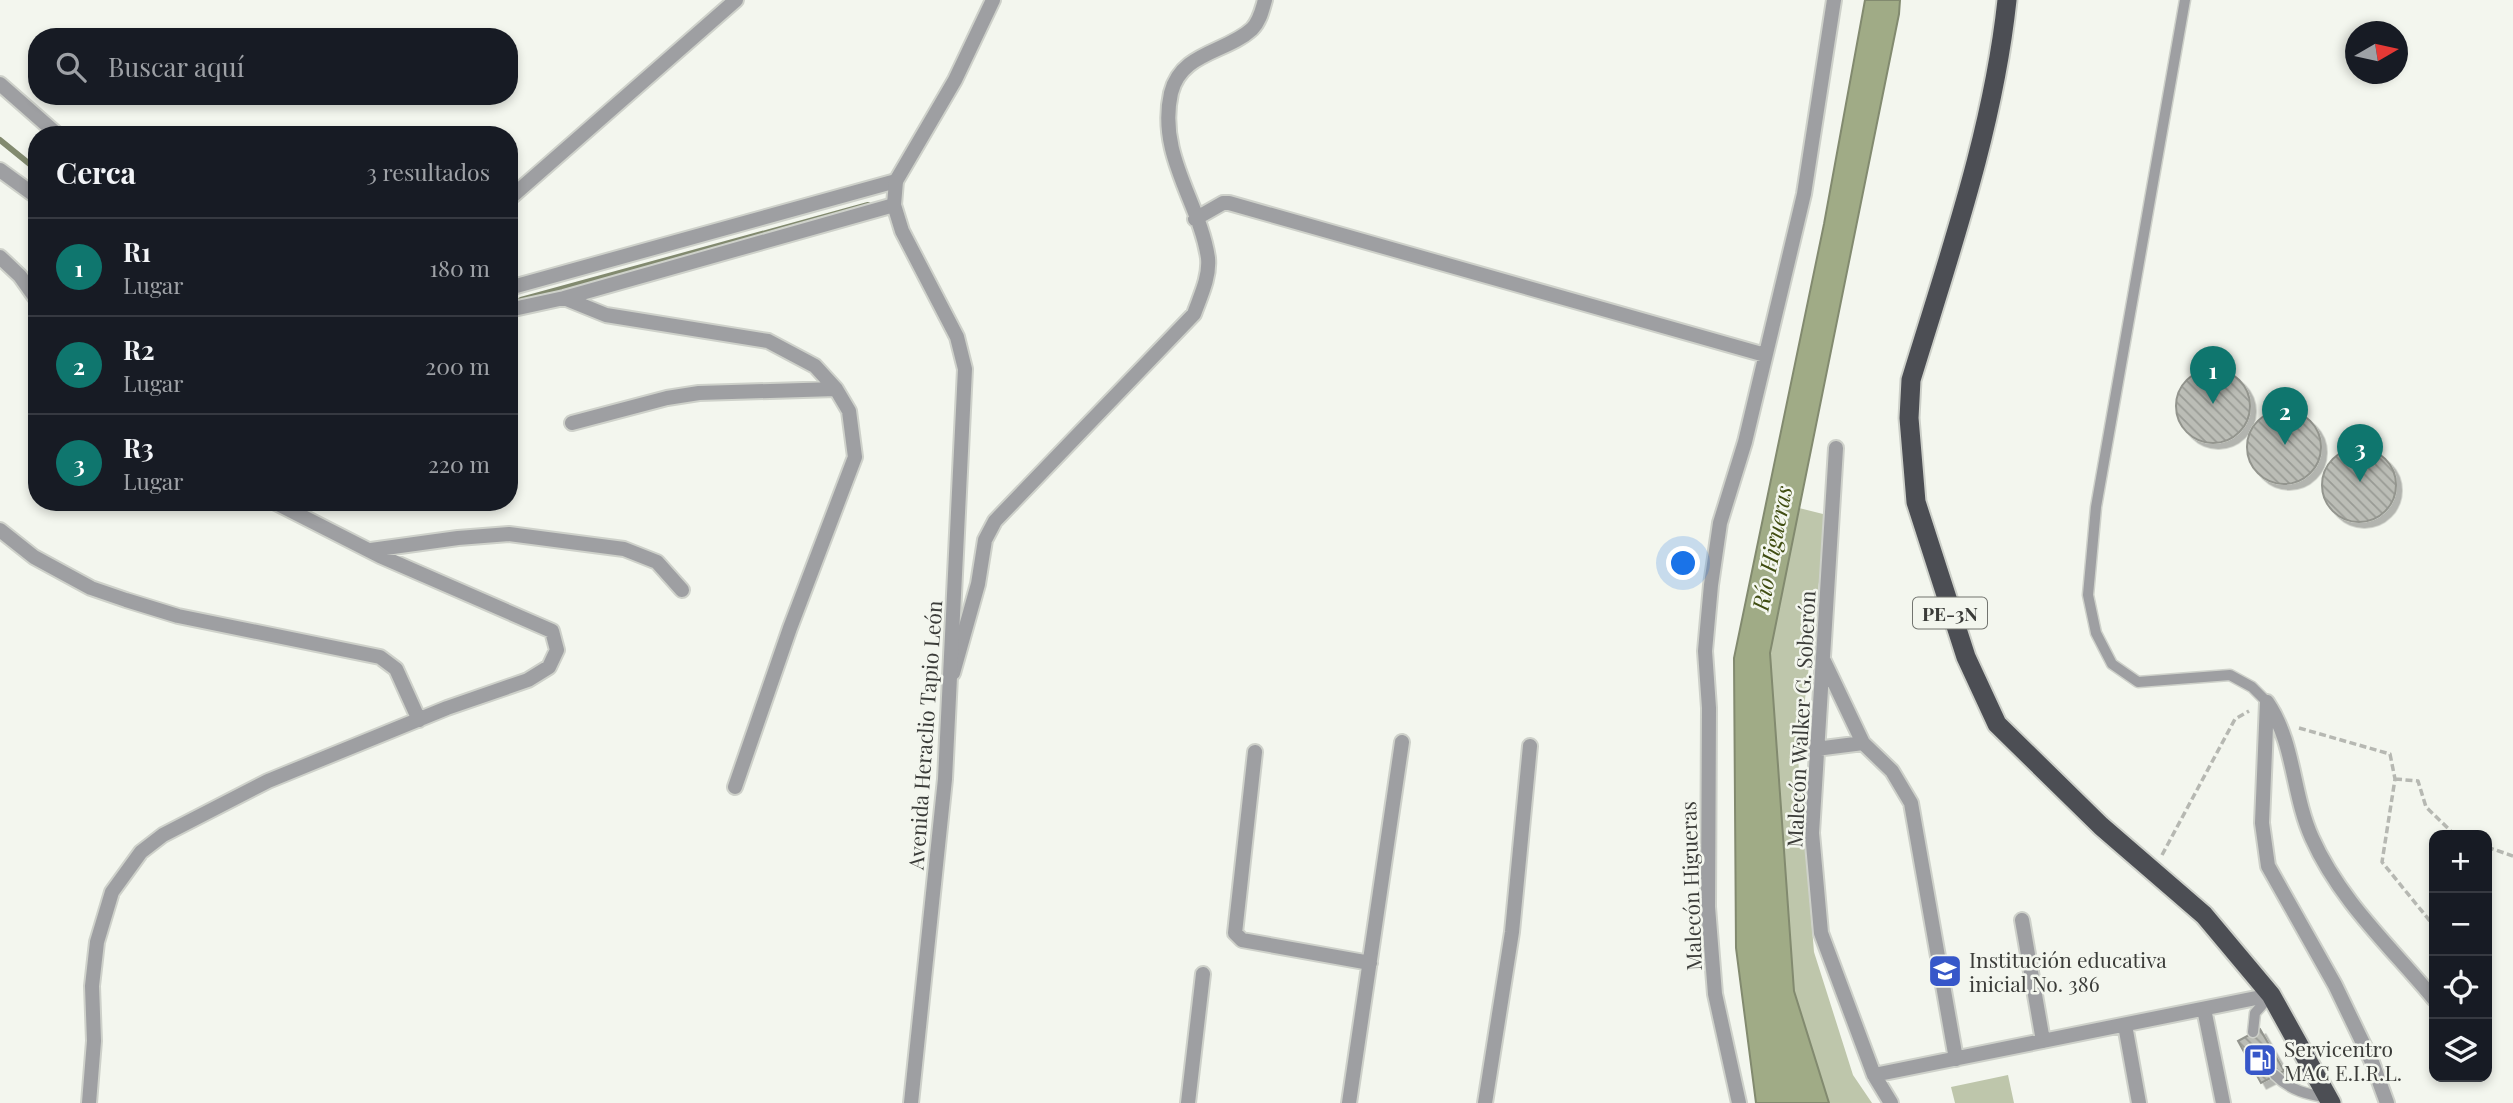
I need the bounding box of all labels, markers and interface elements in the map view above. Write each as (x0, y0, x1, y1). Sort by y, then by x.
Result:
north arrow (2345, 21, 2408, 84)
search box (28, 28, 518, 105)
icon: search (52, 48, 90, 86)
text: Buscar aquí (108, 49, 244, 84)
text: Cerca (56, 152, 136, 192)
text: 3 resultados (366, 156, 490, 187)
text: R1 (123, 234, 151, 269)
text: 1 (75, 252, 83, 283)
text: 180 m (430, 252, 490, 283)
text: Lugar (123, 269, 184, 300)
text: R2 (123, 332, 155, 367)
pin: 1 (2190, 346, 2236, 404)
text: 2 (73, 350, 85, 381)
text: 200 m (425, 350, 490, 381)
text: Lugar (123, 367, 184, 398)
pin: 2 (2262, 387, 2308, 445)
pin: 3 (2337, 424, 2383, 482)
text: R3 (123, 430, 154, 465)
text: 3 (73, 448, 85, 479)
text: 220 m (428, 448, 490, 479)
text: Lugar (123, 465, 184, 496)
water label: Río Higueras (1743, 483, 1798, 614)
your location (1666, 546, 1700, 580)
street label: Malecón Walker G. Soberón (1779, 589, 1821, 848)
road number: PE-3N (1913, 598, 1987, 628)
street label: Avenida Heraclio Tapio León (901, 599, 947, 872)
street label: Malecón Higueras (1673, 801, 1707, 971)
map controls (2429, 830, 2492, 1082)
button: + (2429, 830, 2492, 893)
button: − (2429, 893, 2492, 956)
place label: Institución educativa inicial No. 386 (1969, 945, 2167, 997)
school or university icon: Institución educativa inicial No. 386 (1926, 952, 1964, 990)
button: locate (2429, 956, 2492, 1019)
button: layers (2429, 1019, 2492, 1082)
place label: Servicentro MAC E.I.R.L. (2284, 1034, 2402, 1086)
fuel station icon: Servicentro MAC E.I.R.L. (2241, 1041, 2279, 1079)

